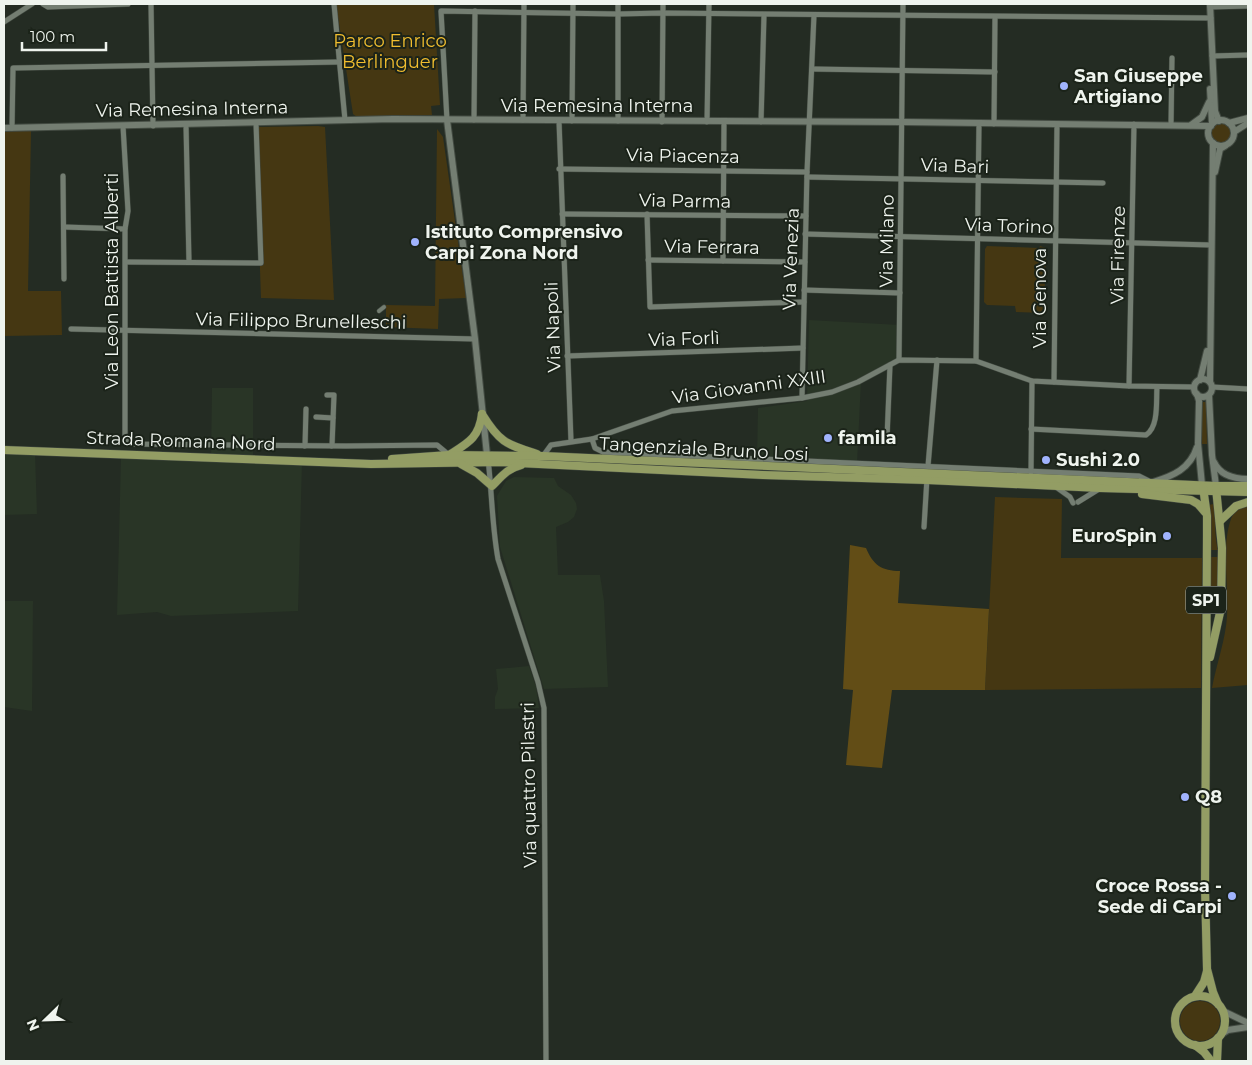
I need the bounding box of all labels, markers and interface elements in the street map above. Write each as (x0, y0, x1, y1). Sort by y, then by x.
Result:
scale bar (22, 20, 106, 52)
text: 100 m (30, 27, 75, 46)
park label: Parco Enrico Berlinguer (333, 30, 447, 73)
place label: San Giuseppe Artigiano (1073, 65, 1203, 108)
marker: San Giuseppe Artigiano (1058, 80, 1070, 92)
street label: Via Remesina Interna (501, 95, 693, 117)
street label: Via Remesina Interna (95, 96, 289, 122)
street label: Via Piacenza (626, 144, 740, 168)
street label: Via Bari (920, 154, 990, 178)
street label: Via Leon Battista Alberti (101, 173, 123, 389)
street label: Via Parma (639, 189, 731, 213)
street label: Via Milano (875, 194, 899, 288)
street label: Via Firenze (1106, 205, 1130, 304)
street label: Via Venezia (778, 207, 804, 311)
street label: Via Torino (964, 213, 1054, 239)
place label: Istituto Comprensivo Carpi Zona Nord (425, 221, 623, 264)
street label: Via Ferrara (664, 235, 760, 259)
marker: Istituto Comprensivo Carpi Zona Nord (409, 236, 421, 248)
street label: Via Genova (1029, 248, 1051, 348)
street label: Via Napoli (540, 281, 566, 373)
street label: Via Filippo Brunelleschi (195, 308, 407, 334)
street label: Via Forlì (648, 327, 720, 351)
street label: Via Giovanni XXIII (671, 365, 827, 409)
street label: Strada Romana Nord (86, 427, 276, 455)
place label: famila (838, 427, 897, 449)
marker: famila (822, 432, 834, 444)
street label: Tangenziale Bruno Losi (599, 433, 809, 465)
place label: Sushi 2.0 (1056, 449, 1140, 471)
marker: Sushi 2.0 (1040, 454, 1052, 466)
place label: EuroSpin (1071, 525, 1157, 547)
marker: EuroSpin (1161, 530, 1173, 542)
road number: SP1 (1186, 586, 1226, 614)
street label: Via quattro Pilastri (517, 702, 541, 868)
place label: Q8 (1195, 786, 1222, 808)
marker: Q8 (1179, 791, 1191, 803)
place label: Croce Rossa - Sede di Carpi (1095, 875, 1222, 918)
marker: Croce Rossa - Sede di Carpi (1226, 890, 1238, 902)
north arrow (20, 995, 70, 1045)
text: N (23, 1016, 44, 1034)

